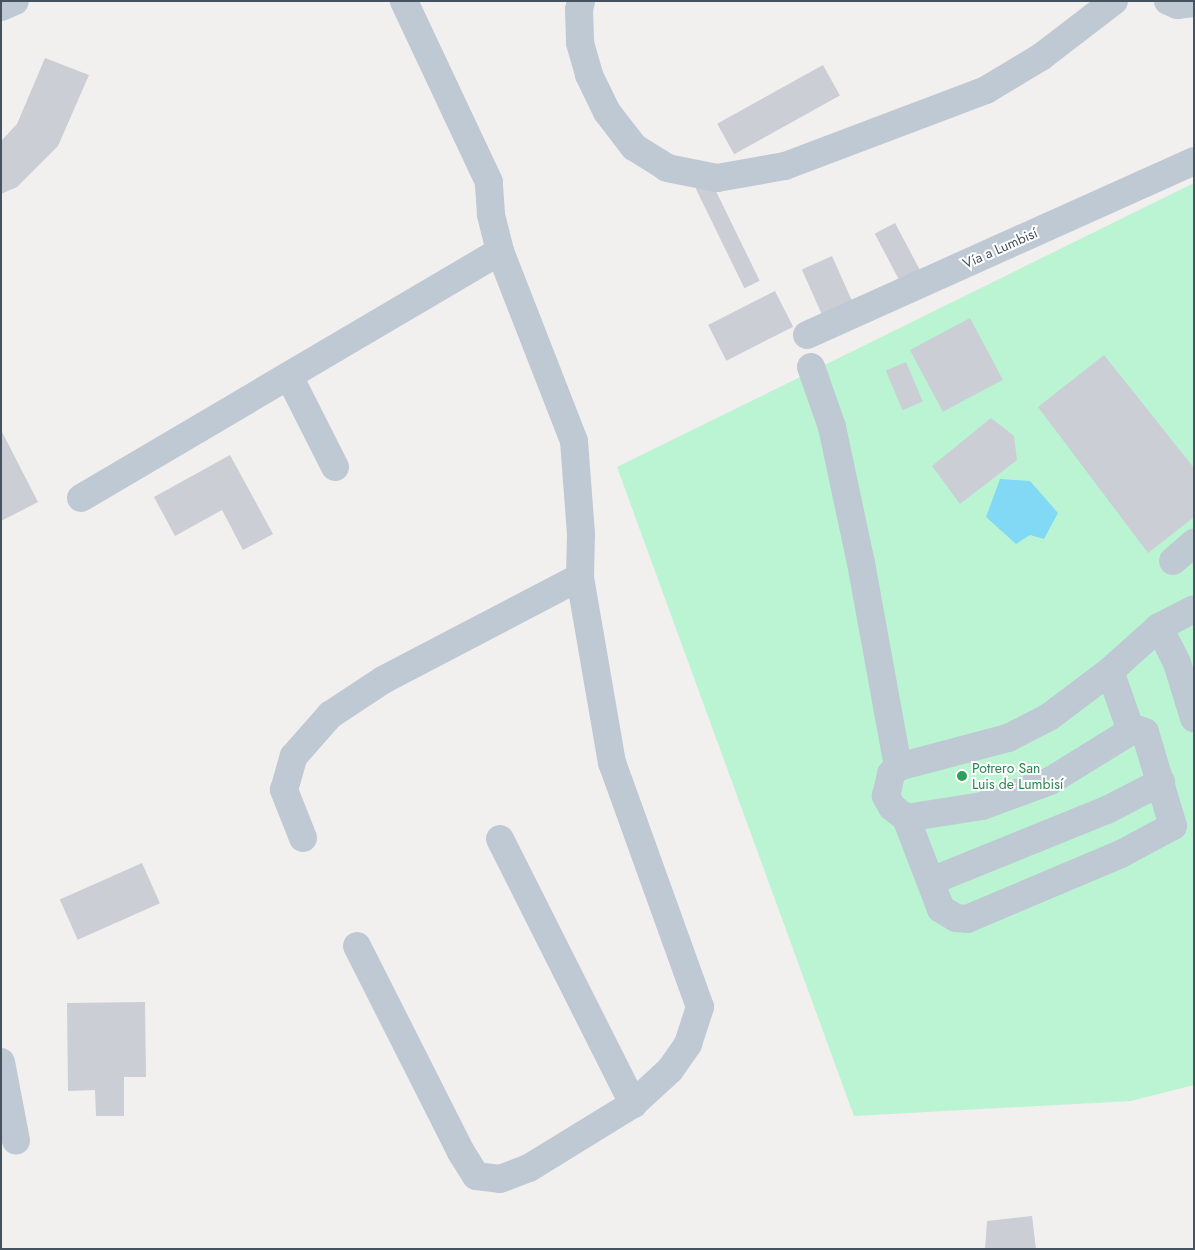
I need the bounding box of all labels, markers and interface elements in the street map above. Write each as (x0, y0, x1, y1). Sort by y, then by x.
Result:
street label: Vía a Lumbisí (960, 224, 1040, 272)
place label: Potrero San Luis de Lumbisí (972, 760, 1063, 792)
marker: Potrero San Luis de Lumbisí (956, 770, 968, 782)

